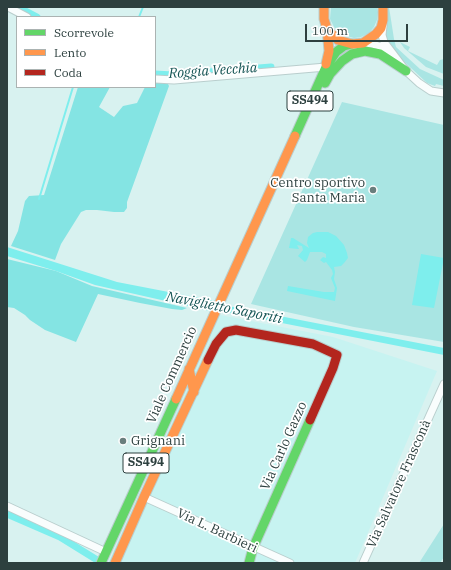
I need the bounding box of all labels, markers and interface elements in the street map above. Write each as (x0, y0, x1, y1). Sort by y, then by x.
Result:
legend (16, 16, 156, 88)
scale bar (307, 16, 410, 42)
text: 100 m (312, 23, 348, 38)
text: Scorrevole (54, 25, 114, 40)
text: Lento (54, 45, 86, 60)
water label: Roggia Vecchia (168, 60, 258, 82)
text: Coda (54, 65, 82, 80)
road number: SS494 (287, 91, 333, 111)
place label: Centro sportivo Santa Maria (270, 175, 365, 206)
marker: Centro sportivo Santa Maria (368, 185, 378, 195)
water label: Naviglietto Saporiti (165, 289, 283, 327)
street label: Viale Commercio (144, 324, 200, 426)
street label: Via Carlo Gazzo (258, 399, 310, 493)
street label: Via Salvatore Frasconà (364, 417, 434, 551)
place label: Grignani (131, 433, 185, 449)
marker: Grignani (118, 436, 128, 446)
road number: SS494 (123, 453, 169, 473)
street label: Via L. Barbieri (174, 506, 260, 556)

